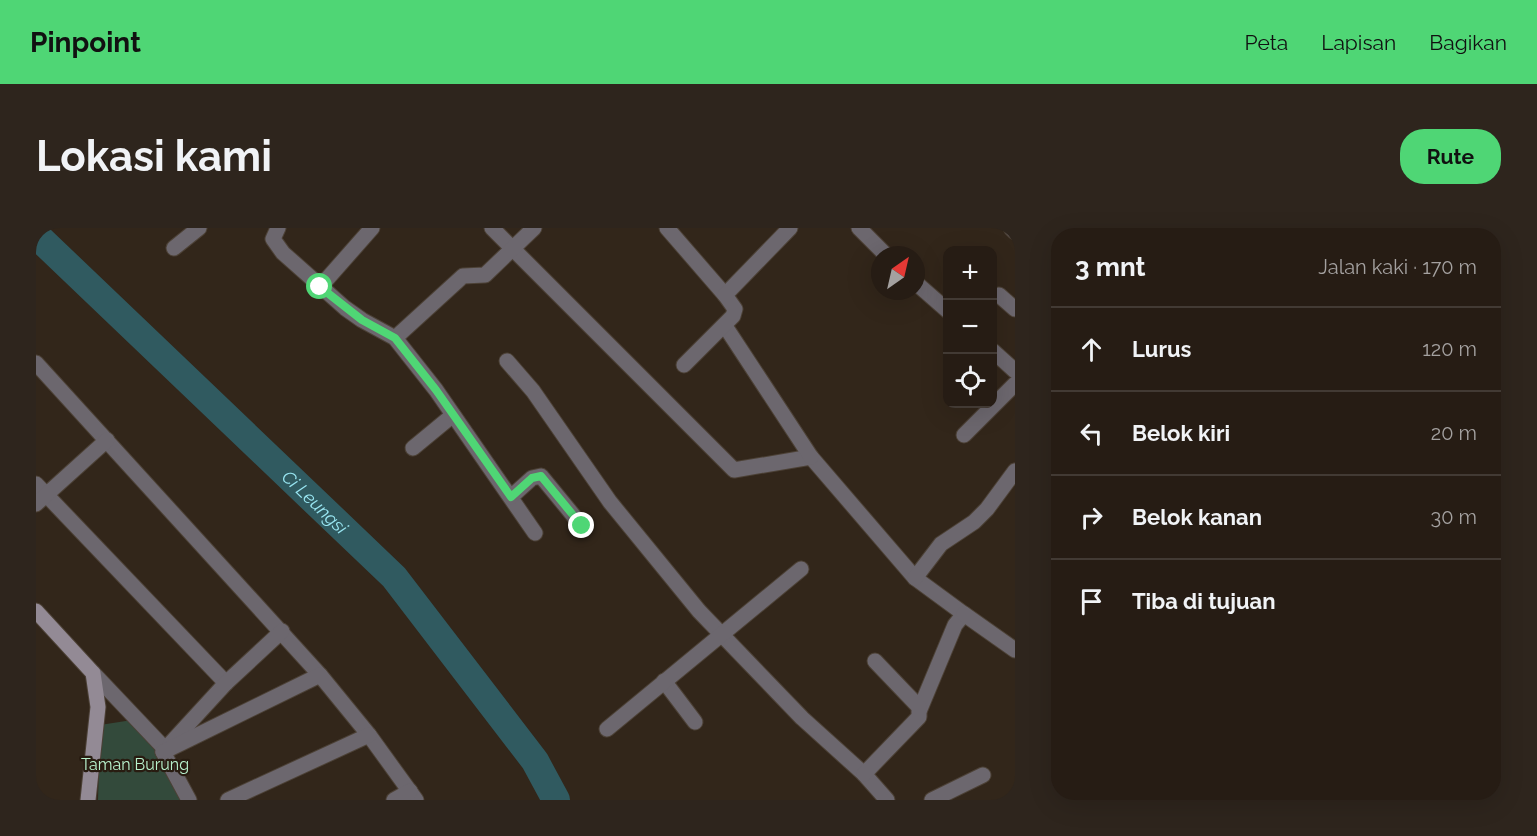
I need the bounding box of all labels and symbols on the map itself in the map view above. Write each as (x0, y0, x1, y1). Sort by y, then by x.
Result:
north arrow (871, 246, 925, 300)
route start (306, 273, 332, 299)
water label: Ci Leungsi (278, 465, 353, 539)
route end (568, 512, 594, 538)
park label: Taman Burung (81, 755, 189, 774)

